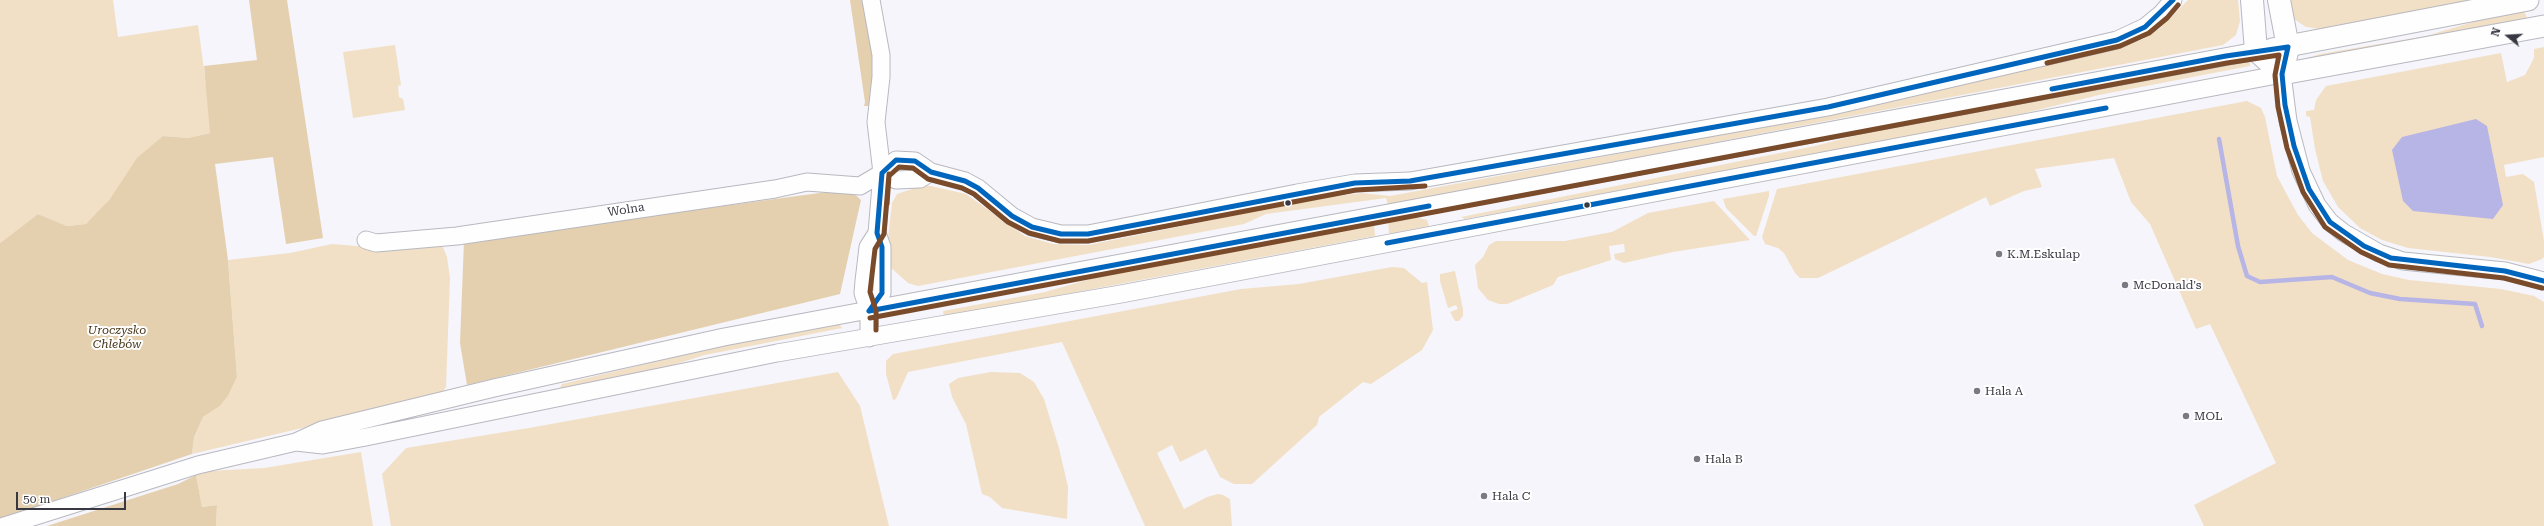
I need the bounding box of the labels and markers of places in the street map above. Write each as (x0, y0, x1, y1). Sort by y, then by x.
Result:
unlabelled marker (1283, 198, 1293, 208)
unlabelled marker (1582, 200, 1592, 210)
place label: K.M.Eskulap (2007, 247, 2080, 261)
marker: K.M.Eskulap (1994, 249, 2004, 259)
place label: McDonald's (2133, 278, 2201, 292)
marker: McDonald's (2120, 280, 2130, 290)
place label: Hala A (1985, 384, 2023, 398)
marker: Hala A (1972, 386, 1982, 396)
place label: MOL (2194, 409, 2222, 423)
marker: MOL (2181, 411, 2191, 421)
place label: Hala B (1705, 452, 1743, 466)
marker: Hala B (1692, 454, 1702, 464)
place label: Hala C (1492, 489, 1530, 503)
marker: Hala C (1479, 491, 1489, 501)

